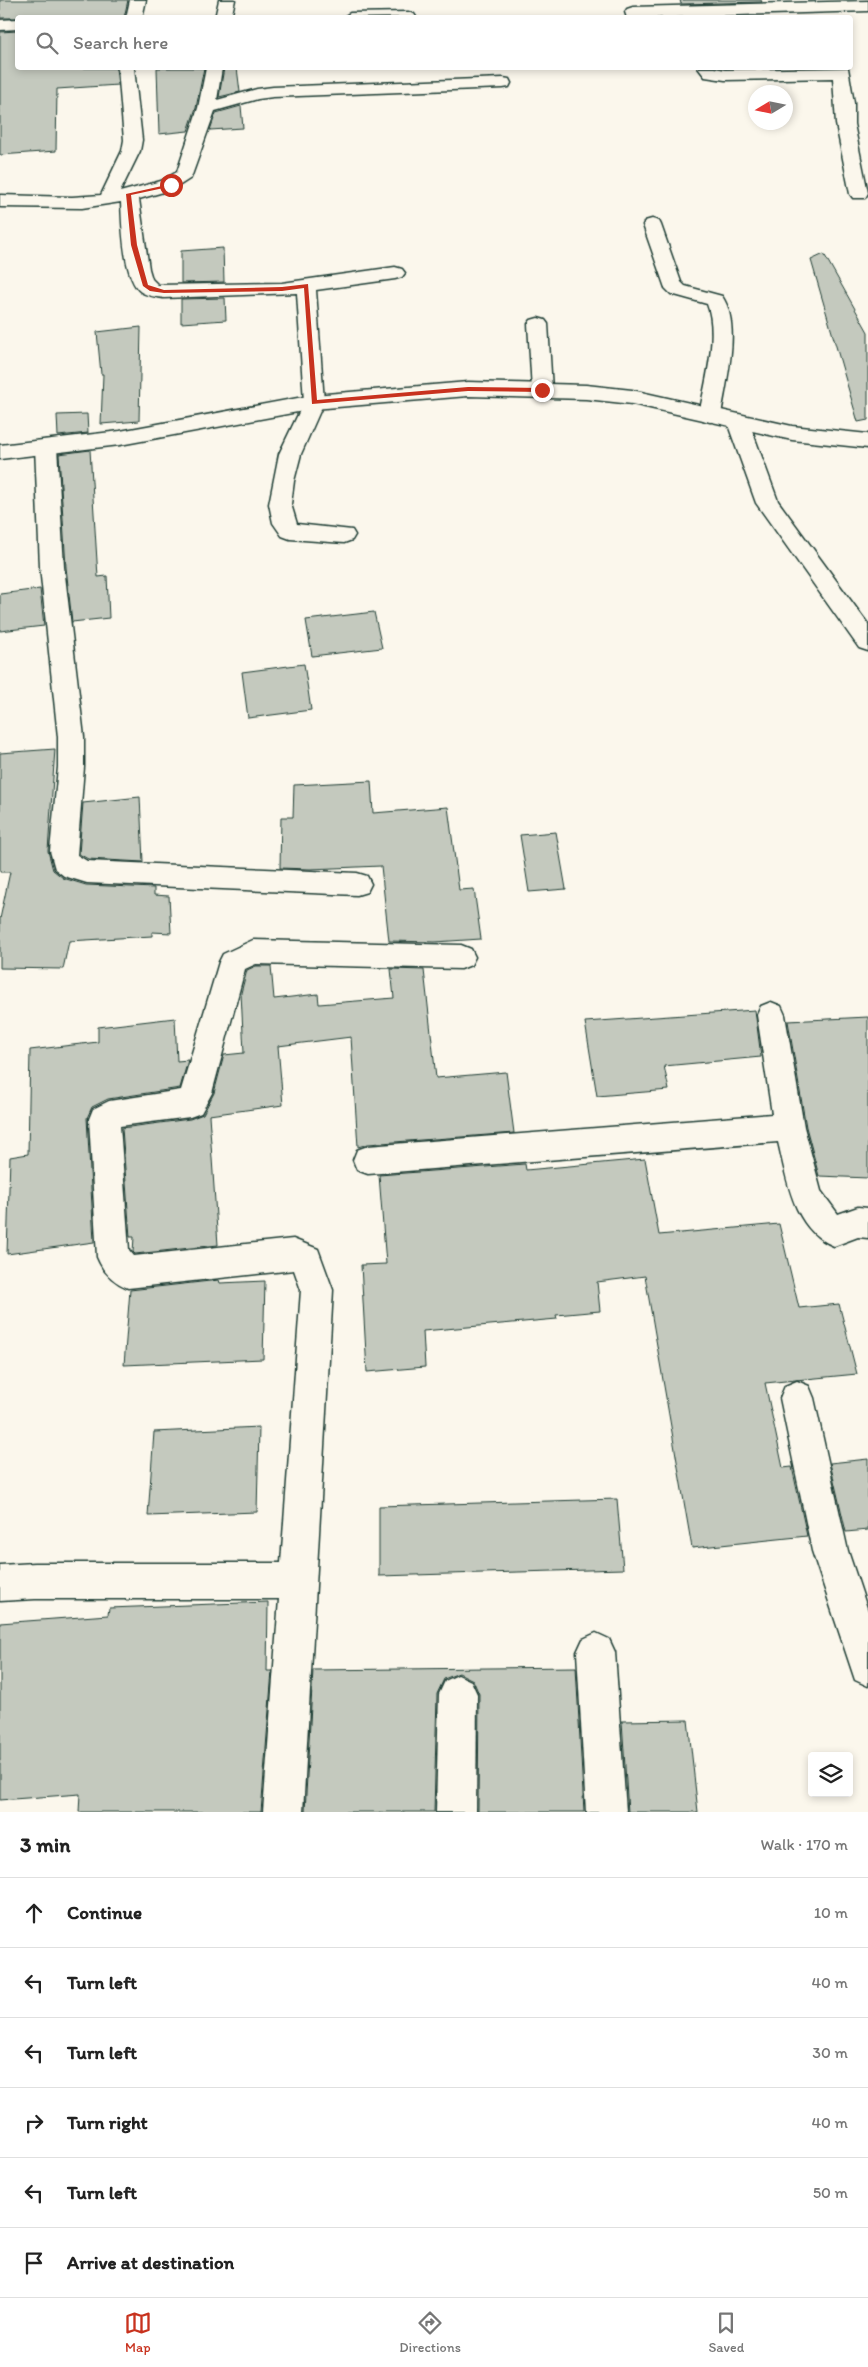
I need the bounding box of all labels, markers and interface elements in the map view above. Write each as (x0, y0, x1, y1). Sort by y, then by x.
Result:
search box (15, 15, 853, 70)
icon: search (33, 29, 61, 57)
text: Search here (73, 31, 168, 54)
north arrow (748, 85, 793, 130)
route start (160, 174, 183, 197)
route end (531, 379, 554, 402)
map controls (808, 1752, 853, 1797)
button: layers (808, 1752, 853, 1797)
text: 3 min (20, 1832, 70, 1857)
text: Walk · 170 m (761, 1835, 848, 1854)
icon: ahead (20, 1899, 48, 1927)
text: Continue (67, 1901, 142, 1924)
text: 10 m (814, 1903, 848, 1922)
icon: left (20, 1969, 48, 1997)
text: Turn left (67, 1971, 137, 1994)
text: 40 m (811, 1973, 848, 1992)
icon: left (20, 2039, 48, 2067)
text: Turn left (67, 2041, 137, 2064)
text: 30 m (812, 2043, 848, 2062)
icon: right (20, 2109, 48, 2137)
text: Turn right (67, 2111, 148, 2134)
text: 40 m (811, 2113, 848, 2132)
icon: left (20, 2179, 48, 2207)
text: Turn left (67, 2181, 137, 2204)
text: 50 m (813, 2183, 848, 2202)
icon: arrive (20, 2249, 48, 2277)
text: Arrive at destination (67, 2251, 234, 2274)
tab: Map (124, 2309, 152, 2356)
tab: Directions (399, 2309, 461, 2356)
tab: Saved (708, 2309, 744, 2356)

